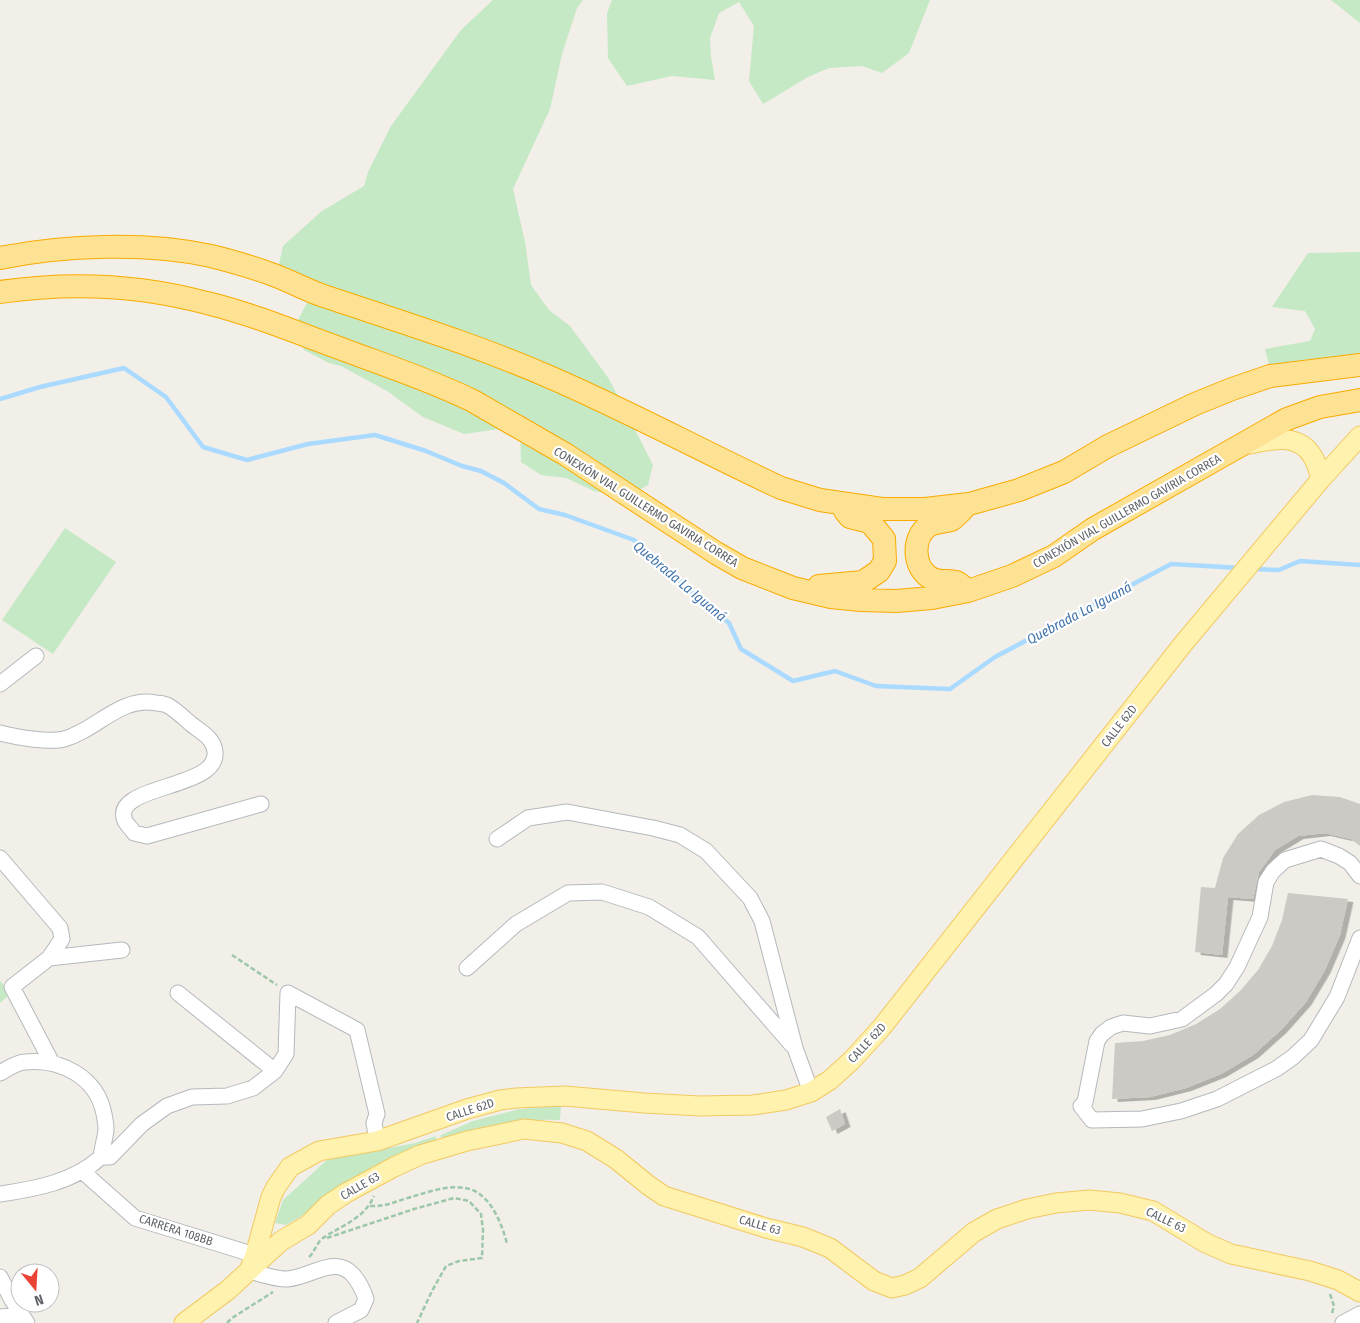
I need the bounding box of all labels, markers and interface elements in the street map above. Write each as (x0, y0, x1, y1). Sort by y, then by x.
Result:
street label: CONEXIÓN VIAL GUILLERMO GAVIRIA CORREA (551, 443, 742, 570)
street label: CONEXIÓN VIAL GUILLERMO GAVIRIA CORREA (1030, 450, 1224, 571)
water label: Quebrada La Iguaná (630, 538, 730, 625)
water label: Quebrada La Iguaná (1024, 579, 1134, 648)
street label: CALLE 62D (1098, 702, 1140, 750)
street label: CALLE 62D (845, 1020, 889, 1066)
street label: CALLE 62D (444, 1096, 496, 1124)
street label: CALLE 63 (338, 1169, 382, 1203)
street label: CALLE 63 (1144, 1204, 1188, 1236)
street label: CARRERA 108BB (137, 1211, 215, 1249)
street label: CALLE 63 (738, 1212, 782, 1238)
north arrow (10, 1263, 60, 1313)
text: N (32, 1291, 45, 1309)

